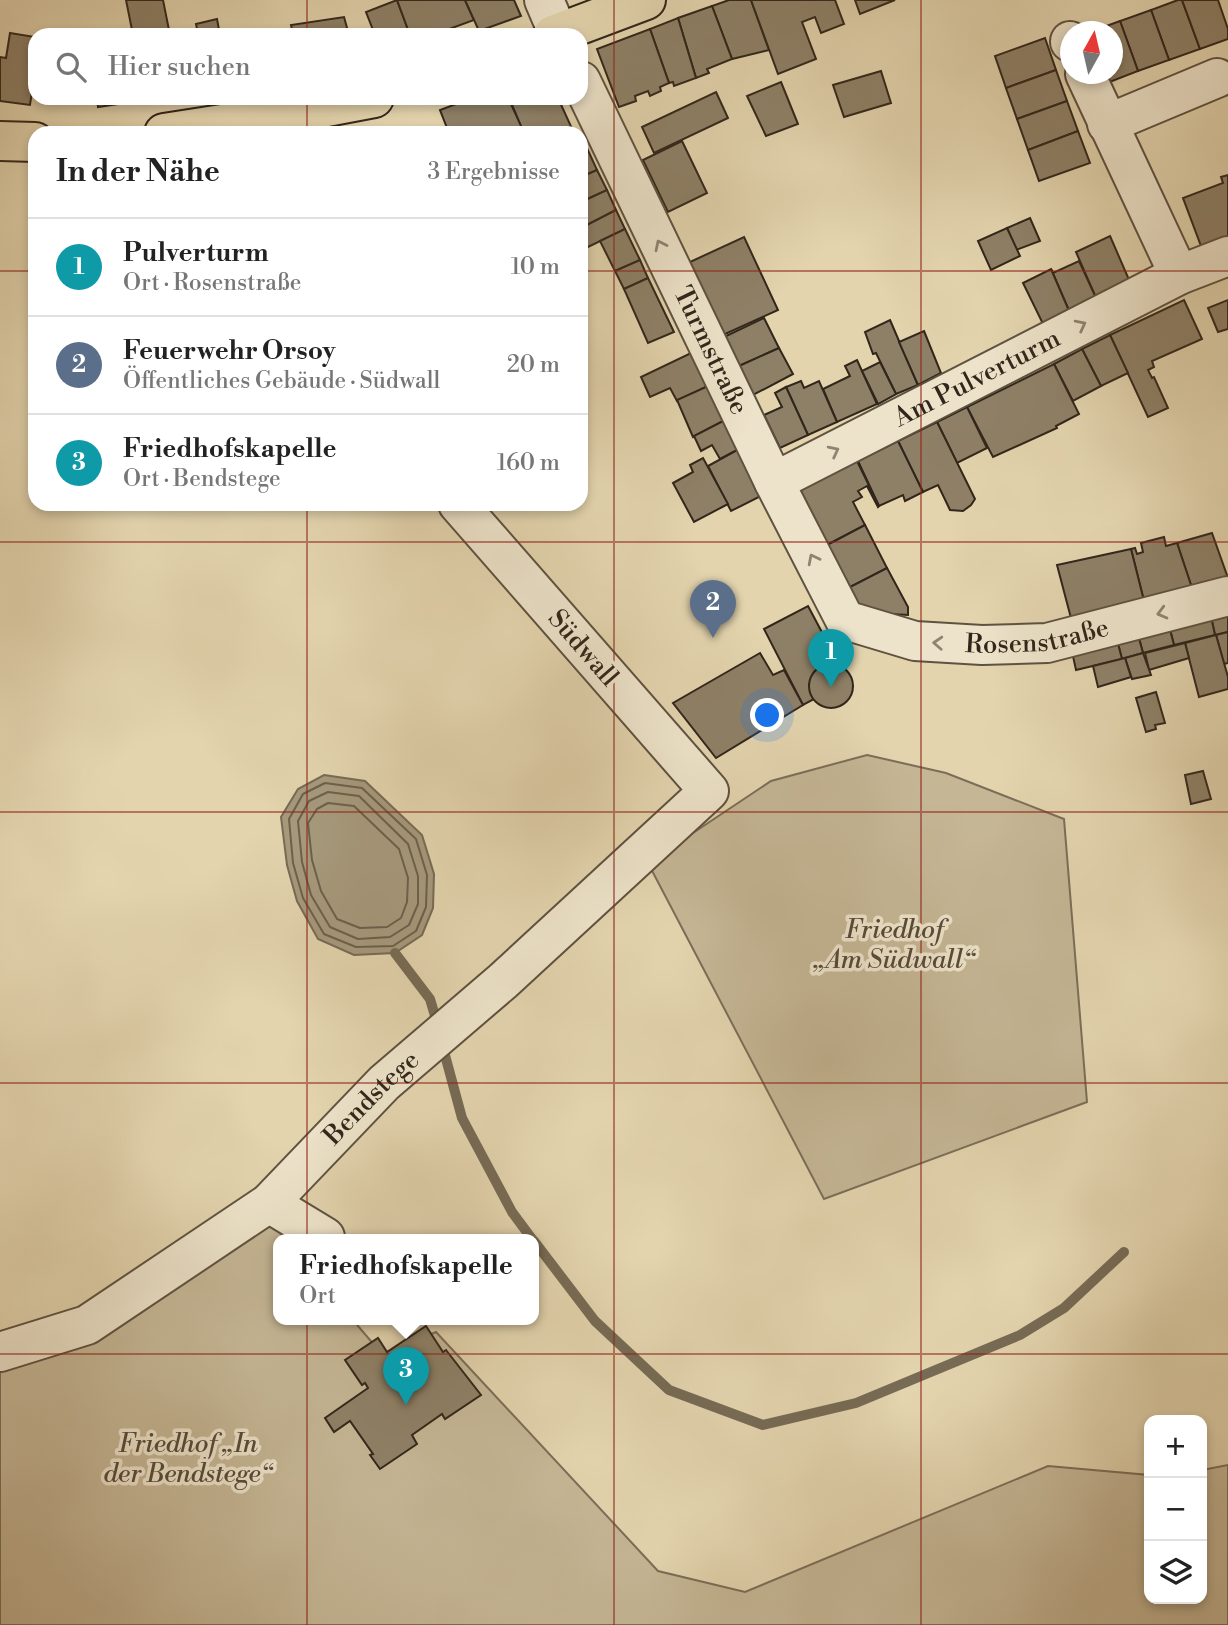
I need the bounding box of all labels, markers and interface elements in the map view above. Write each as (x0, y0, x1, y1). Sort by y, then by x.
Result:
north arrow (1060, 21, 1123, 84)
search box (28, 28, 588, 105)
icon: search (52, 48, 90, 86)
text: Hier suchen (108, 51, 250, 83)
text: In der Nähe (56, 153, 220, 191)
text: 3 Ergebnisse (427, 158, 560, 186)
text: Pulverturm (123, 237, 269, 269)
one-way arrow (654, 240, 668, 252)
text: 1 (73, 253, 85, 281)
text: 10 m (511, 253, 560, 281)
text: Ort · Rosenstraße (123, 269, 301, 297)
street label: Turmstraße (666, 281, 755, 420)
one-way arrow (1074, 320, 1086, 334)
street label: Am Pulverturm (887, 322, 1066, 435)
text: Feuerwehr Orsoy (123, 335, 336, 367)
text: 2 (72, 351, 86, 379)
text: 20 m (507, 351, 560, 379)
text: Öffentliches Gebäude · Südwall (123, 367, 440, 395)
text: Friedhofskapelle (123, 433, 336, 465)
one-way arrow (827, 445, 840, 459)
text: 3 (72, 449, 86, 477)
text: 160 m (497, 449, 560, 477)
text: Ort · Bendstege (123, 465, 281, 493)
one-way arrow (808, 554, 822, 566)
pin: 2 (690, 580, 736, 638)
street label: Südwall (541, 603, 625, 693)
one-way arrow (1156, 605, 1168, 619)
street label: Rosenstraße (964, 612, 1112, 661)
pin: 1 (808, 629, 854, 687)
one-way arrow (933, 635, 944, 650)
your location (750, 698, 784, 732)
park label: Friedhof „Am Südwall“ (813, 914, 976, 976)
street label: Bendstege (316, 1044, 426, 1153)
popup (273, 1234, 539, 1325)
text: Friedhofskapelle (299, 1250, 513, 1282)
text: Ort (299, 1282, 336, 1310)
pin: 3 (383, 1347, 429, 1405)
map controls (1144, 1415, 1207, 1604)
button: + (1144, 1415, 1207, 1478)
park label: Friedhof „In der Bendstege“ (104, 1428, 273, 1490)
button: − (1144, 1478, 1207, 1541)
button: layers (1144, 1541, 1207, 1604)

